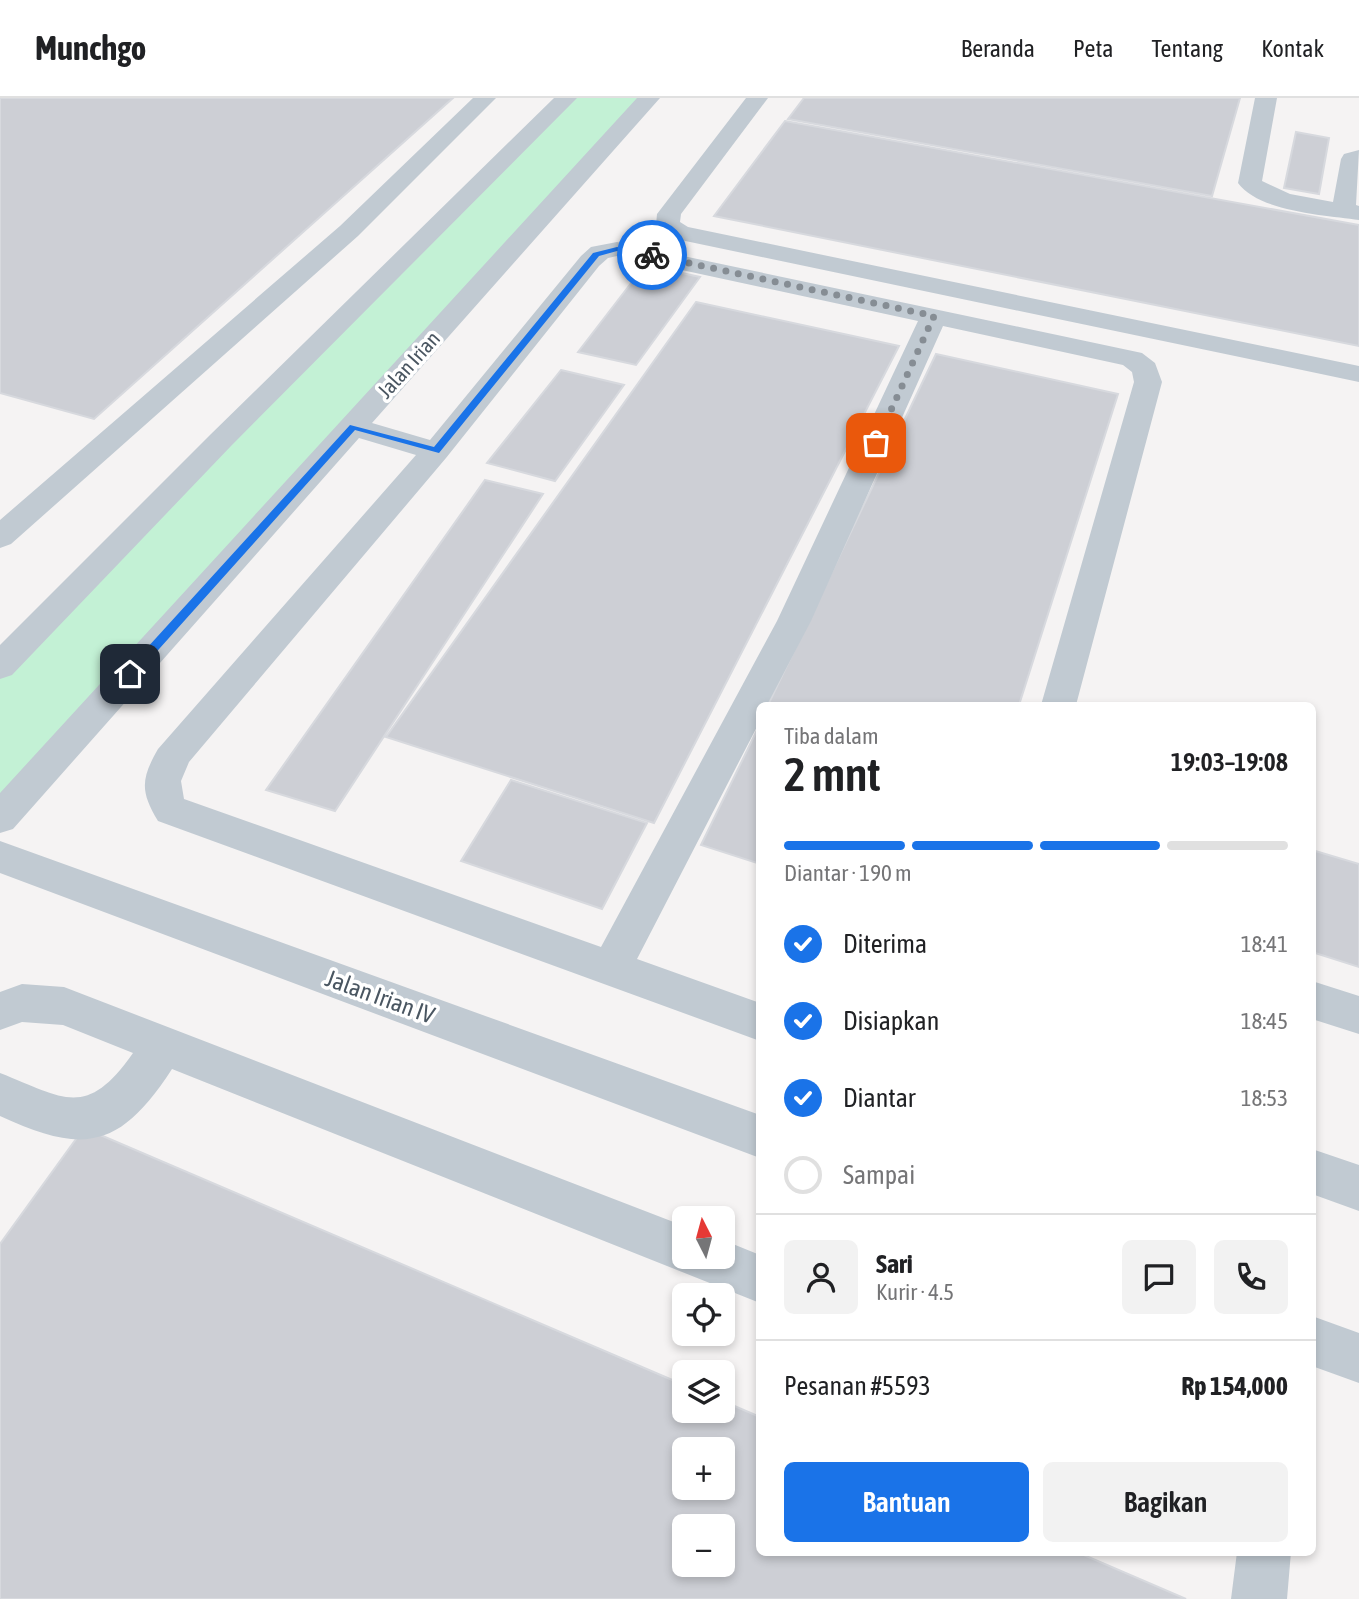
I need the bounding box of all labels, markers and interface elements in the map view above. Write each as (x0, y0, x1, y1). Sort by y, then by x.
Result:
text: Munchgo (35, 29, 146, 67)
text: Beranda (961, 35, 1035, 62)
text: Peta (1073, 35, 1113, 62)
text: Tentang (1151, 35, 1223, 62)
text: Kontak (1261, 35, 1324, 62)
courier (617, 220, 687, 290)
icon: bike (633, 236, 671, 274)
street label: Jalan Irian (372, 326, 444, 403)
pin (846, 413, 906, 473)
icon: bag (857, 424, 895, 462)
pin (100, 644, 160, 704)
icon: home (111, 655, 149, 693)
text: Tiba dalam (784, 723, 879, 749)
text: 19:03–19:08 (1171, 747, 1288, 777)
text: 2 mnt (784, 748, 881, 801)
text: Diantar · 190 m (784, 860, 912, 886)
icon: check (784, 925, 822, 963)
text: Diterima (843, 929, 927, 959)
text: 18:41 (1241, 931, 1288, 957)
street label: Jalan Irian IV (322, 964, 439, 1029)
icon: check (784, 1002, 822, 1040)
text: Disiapkan (843, 1006, 939, 1036)
text: 18:45 (1241, 1008, 1288, 1034)
icon: check (784, 1079, 822, 1117)
text: Diantar (843, 1083, 916, 1113)
text: 18:53 (1241, 1085, 1288, 1111)
text: Sampai (843, 1160, 915, 1190)
north arrow (672, 1206, 735, 1269)
map controls (672, 1206, 735, 1577)
button: person (784, 1240, 858, 1314)
button: chat (1122, 1240, 1196, 1314)
button: phone (1214, 1240, 1288, 1314)
text: Sari (876, 1249, 913, 1279)
text: Kurir · 4.5 (876, 1279, 954, 1305)
button: locate (672, 1283, 735, 1346)
button: layers (672, 1360, 735, 1423)
text: Pesanan #5593 (784, 1371, 931, 1401)
text: Rp 154,000 (1181, 1371, 1288, 1401)
button: + (672, 1437, 735, 1500)
button: Bantuan (784, 1462, 1029, 1542)
button: Bagikan (1043, 1462, 1288, 1542)
button: − (672, 1514, 735, 1577)

